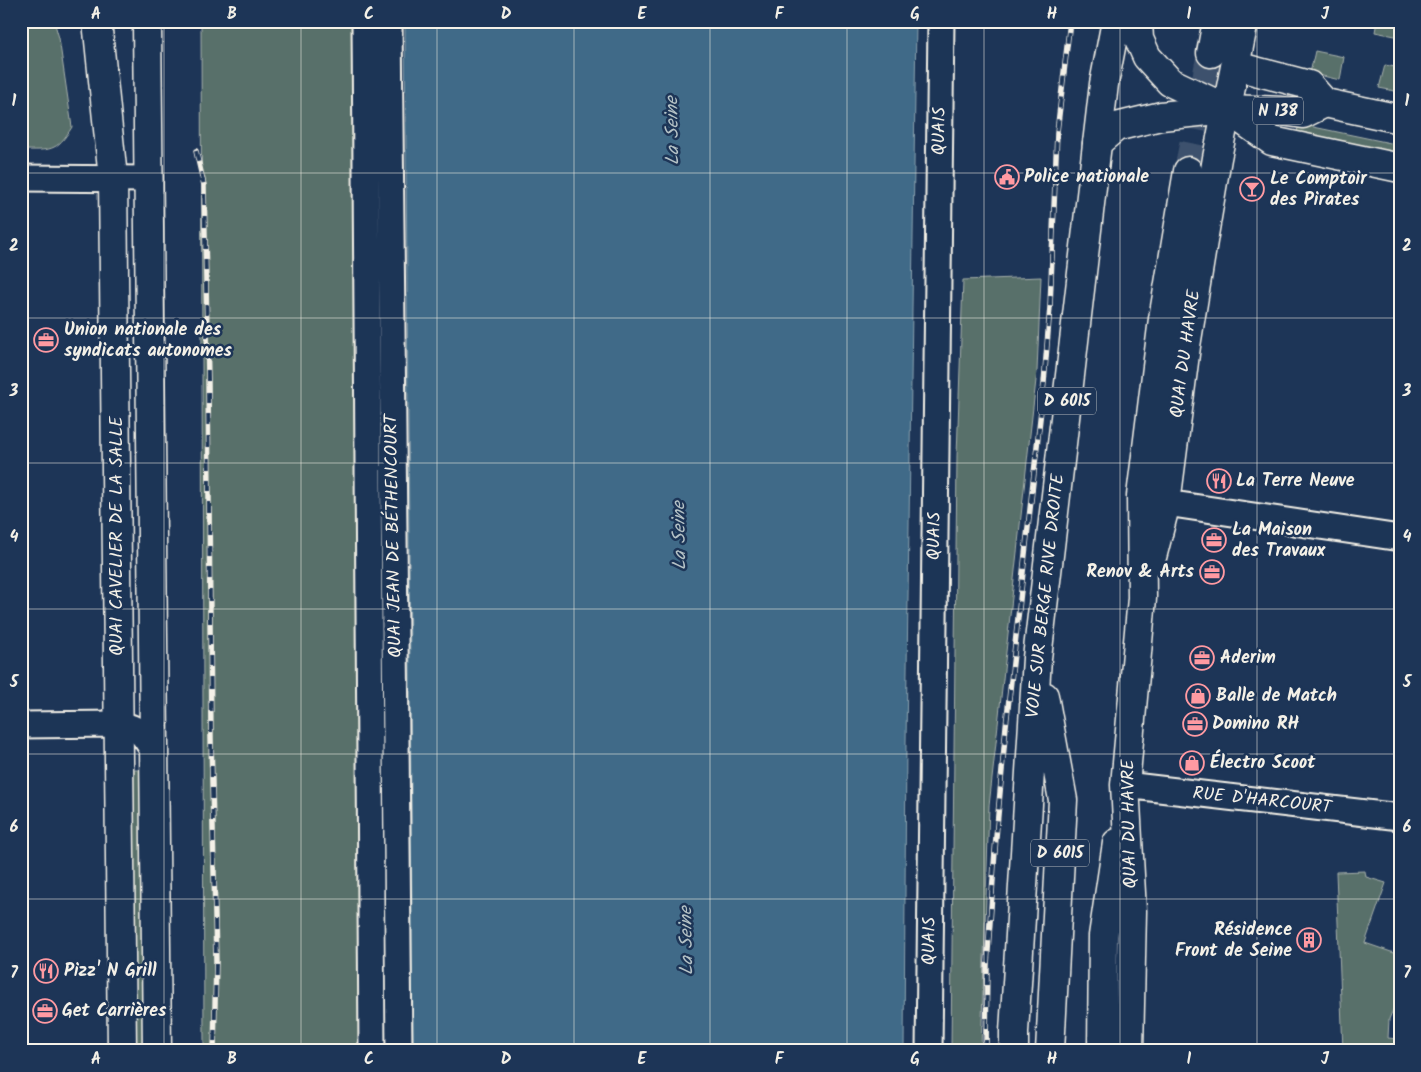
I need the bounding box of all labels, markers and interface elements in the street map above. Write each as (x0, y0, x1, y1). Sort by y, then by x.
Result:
text: A (91, 2, 101, 27)
text: B (227, 2, 237, 27)
text: C (364, 2, 374, 27)
text: D (501, 2, 512, 27)
text: E (638, 2, 648, 27)
text: F (775, 2, 785, 27)
text: G (910, 2, 920, 27)
text: H (1047, 2, 1057, 27)
text: I (1187, 2, 1192, 27)
text: J (1321, 2, 1330, 27)
text: 1 (12, 89, 17, 114)
text: 1 (1405, 89, 1410, 114)
water label: La Seine (657, 94, 689, 166)
road number: N 138 (1253, 98, 1303, 124)
street label: QUAIS (925, 106, 955, 155)
place label: Police nationale (1024, 163, 1149, 192)
public building icon: Police nationale (994, 164, 1020, 190)
place label: Le Comptoir des Pirates (1270, 165, 1368, 215)
bar icon: Le Comptoir des Pirates (1239, 176, 1265, 202)
text: 2 (9, 234, 19, 259)
text: 2 (1402, 234, 1412, 259)
street label: QUAI DU HAVRE (1163, 288, 1209, 420)
place label: Union nationale des syndicats autonomes (64, 316, 233, 366)
office icon: Union nationale des syndicats autonomes (33, 327, 59, 353)
text: 3 (9, 379, 19, 404)
text: 3 (1402, 379, 1412, 404)
road number: D 6015 (1038, 388, 1096, 414)
street label: QUAI JEAN DE BÉTHENCOURT (377, 412, 411, 658)
street label: QUAI CAVELIER DE LA SALLE (103, 416, 132, 656)
place label: La Terre Neuve (1236, 467, 1355, 496)
restaurant icon: La Terre Neuve (1206, 468, 1232, 494)
street label: VOIE SUR BERGE RIVE DROITE (1019, 472, 1073, 720)
water label: La Seine (664, 499, 696, 571)
street label: QUAIS (920, 511, 950, 560)
place label: La Maison des Travaux (1232, 516, 1326, 566)
text: 4 (10, 525, 19, 550)
text: 4 (1403, 525, 1412, 550)
office icon: La Maison des Travaux (1201, 527, 1227, 553)
place label: Renov & Arts (1086, 558, 1195, 587)
office icon: Renov & Arts (1199, 559, 1225, 585)
place label: Aderim (1220, 644, 1276, 673)
office icon: Aderim (1189, 645, 1215, 671)
text: 5 (9, 670, 20, 695)
text: 5 (1402, 670, 1413, 695)
place label: Balle de Match (1216, 682, 1337, 711)
shop icon: Balle de Match (1185, 683, 1211, 709)
place label: Domino RH (1212, 710, 1300, 739)
office icon: Domino RH (1182, 711, 1208, 737)
place label: Électro Scoot (1210, 749, 1316, 778)
shop icon: Électro Scoot (1179, 750, 1205, 776)
street label: QUAI DU HAVRE (1114, 759, 1146, 889)
street label: RUE D'HARCOURT (1191, 779, 1334, 823)
text: 6 (10, 815, 19, 840)
text: 6 (1403, 815, 1412, 840)
road number: D 6015 (1031, 840, 1089, 866)
water label: La Seine (671, 904, 703, 976)
street label: QUAIS (915, 916, 945, 965)
place label: Résidence Front de Seine (1175, 916, 1292, 966)
building icon: Résidence Front de Seine (1296, 927, 1322, 953)
place label: Pizz' N Grill (64, 957, 157, 986)
restaurant icon: Pizz' N Grill (33, 958, 59, 984)
text: 7 (10, 961, 18, 986)
text: 7 (1403, 961, 1411, 986)
place label: Get Carrières (62, 997, 167, 1026)
office icon: Get Carrières (32, 998, 58, 1024)
text: A (91, 1047, 101, 1072)
text: B (227, 1047, 237, 1072)
text: C (364, 1047, 374, 1072)
text: D (501, 1047, 512, 1072)
text: E (638, 1047, 648, 1072)
text: F (775, 1047, 785, 1072)
text: G (910, 1047, 920, 1072)
text: H (1047, 1047, 1057, 1072)
text: I (1187, 1047, 1192, 1072)
text: J (1321, 1047, 1330, 1072)

